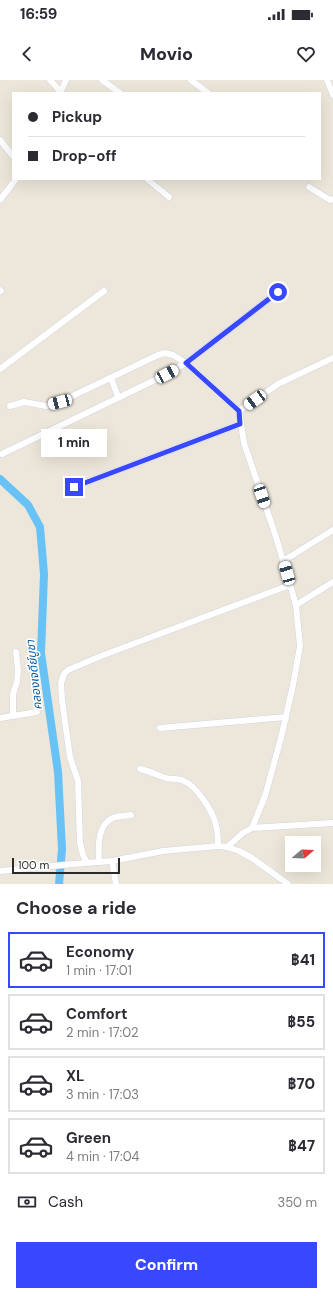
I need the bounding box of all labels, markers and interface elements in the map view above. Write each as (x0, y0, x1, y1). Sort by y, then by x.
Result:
text: 16:59 (20, 4, 57, 24)
text: Movio (140, 42, 193, 66)
icon: back (16, 43, 38, 65)
icon: heart (295, 43, 317, 65)
text: Pickup (52, 107, 102, 127)
text: Drop-off (52, 146, 117, 166)
route start (269, 283, 287, 301)
car (154, 363, 180, 385)
car (242, 388, 268, 412)
car (47, 393, 73, 411)
callout: 1 min (41, 429, 107, 457)
text: 1 min (58, 434, 90, 451)
route end (65, 478, 83, 496)
car (253, 483, 271, 509)
car (278, 560, 296, 586)
water label: คลองเจดีย์บูชา (22, 638, 46, 711)
north arrow (285, 836, 321, 872)
map controls (285, 836, 321, 872)
scale bar (12, 856, 120, 875)
text: 100 m (18, 858, 49, 872)
text: Choose a ride (16, 896, 137, 920)
icon: car (18, 942, 54, 978)
text: Economy (66, 942, 134, 962)
text: ฿41 (291, 950, 315, 970)
text: 1 min · 17:01 (66, 962, 132, 979)
icon: car (18, 1004, 54, 1040)
text: Comfort (66, 1004, 127, 1024)
text: ฿55 (288, 1012, 315, 1032)
text: 2 min · 17:02 (66, 1024, 138, 1041)
icon: car (18, 1066, 54, 1102)
text: XL (66, 1066, 84, 1086)
text: ฿70 (288, 1074, 315, 1094)
text: 3 min · 17:03 (66, 1086, 139, 1103)
icon: car (18, 1128, 54, 1164)
text: Green (66, 1128, 111, 1148)
text: ฿47 (288, 1136, 315, 1156)
text: 4 min · 17:04 (66, 1148, 139, 1165)
icon: cash (16, 1191, 38, 1213)
text: Cash (48, 1192, 83, 1212)
text: 350 m (277, 1194, 317, 1211)
button: Confirm (16, 1242, 317, 1288)

